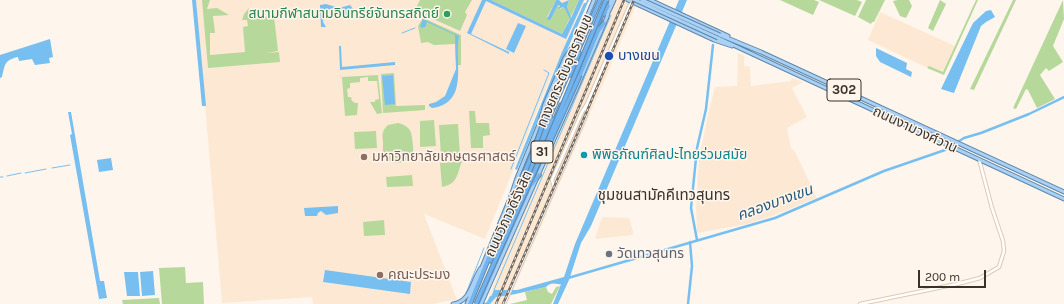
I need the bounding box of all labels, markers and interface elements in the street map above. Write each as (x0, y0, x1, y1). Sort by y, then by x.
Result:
place label: สนามกีฬาสนามอินทรีย์จันทรสถิตย์ (248, 6, 439, 22)
marker: สนามกีฬาสนามอินทรีย์จันทรสถิตย์ (442, 9, 452, 19)
street label: ทางยกระดับอุตราภิมุข (534, 12, 596, 130)
place label: บางเขน (618, 48, 660, 64)
marker: บางเขน (603, 50, 615, 62)
road number: 302 (827, 79, 861, 101)
street label: ถนนงามวงศ์วาน (870, 103, 960, 157)
road number: 31 (531, 141, 553, 163)
place label: พิพิธภัณฑ์ศิลปะไทยร่วมสมัย (592, 147, 747, 163)
place label: มหาวิทยาลัยเกษตรศาสตร์ (372, 149, 516, 165)
marker: พิพิธภัณฑ์ศิลปะไทยร่วมสมัย (579, 150, 589, 160)
marker: มหาวิทยาลัยเกษตรศาสตร์ (359, 152, 369, 162)
street label: ถนนวิภาวดีรังสิต (482, 168, 536, 260)
water label: คลองบางเขน (735, 181, 815, 225)
district label: ชุมชนสามัคคีเทวสุนทร (598, 187, 730, 205)
place label: วัดเทวสุนทร (617, 246, 684, 262)
marker: วัดเทวสุนทร (604, 249, 614, 259)
scale bar (920, 262, 988, 288)
place label: คณะประมง (388, 267, 450, 283)
marker: คณะประมง (375, 270, 385, 280)
text: 200 m (925, 270, 960, 284)

